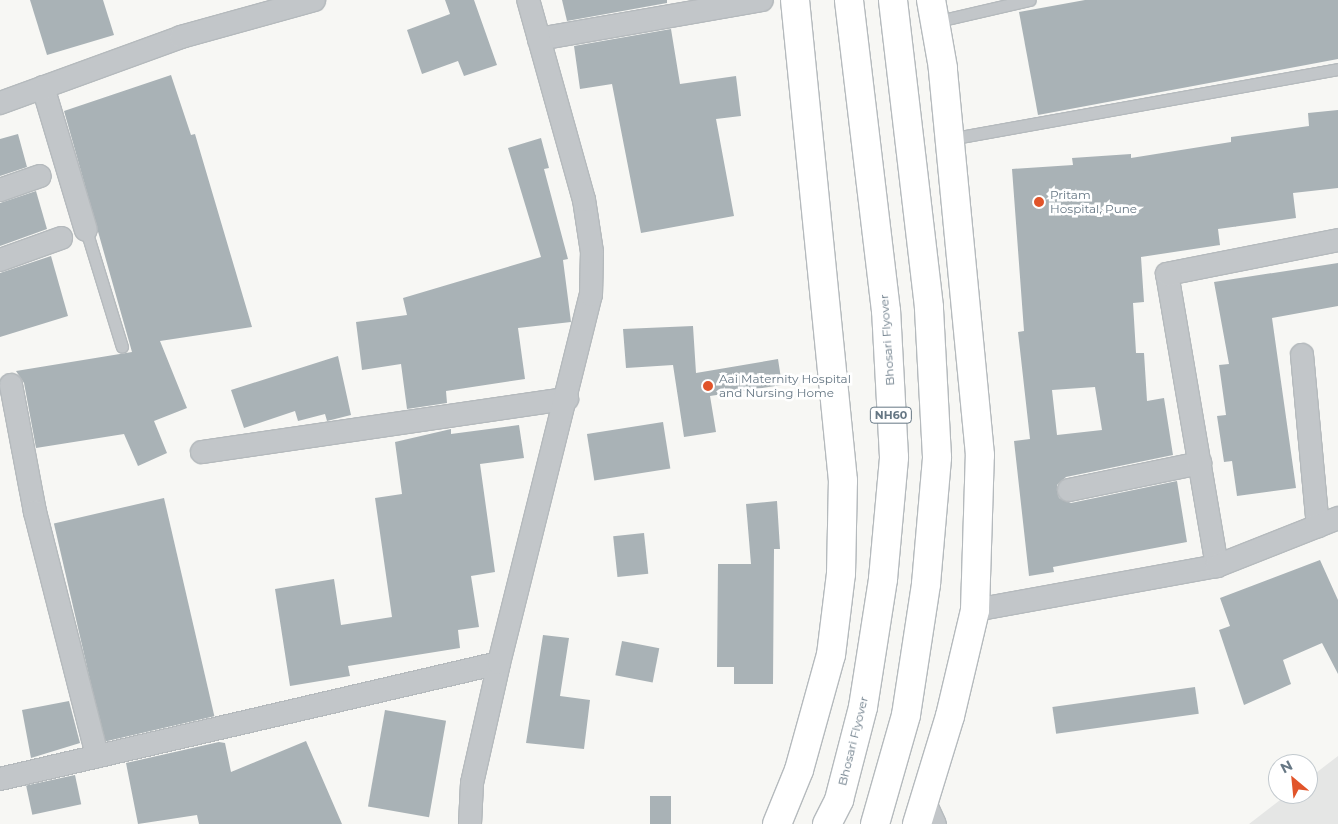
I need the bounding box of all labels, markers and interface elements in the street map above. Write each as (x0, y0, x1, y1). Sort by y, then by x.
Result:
place label: Pritam Hospital, Pune (1050, 188, 1137, 216)
marker: Pritam Hospital, Pune (1032, 195, 1046, 209)
street label: Bhosari Flyover (877, 294, 897, 386)
place label: Aai Maternity Hospital and Nursing Home (719, 372, 851, 400)
marker: Aai Maternity Hospital and Nursing Home (701, 379, 715, 393)
road number: NH60 (870, 406, 912, 424)
street label: Bhosari Flyover (835, 695, 871, 787)
north arrow (1268, 754, 1318, 804)
text: N (1277, 756, 1296, 777)

